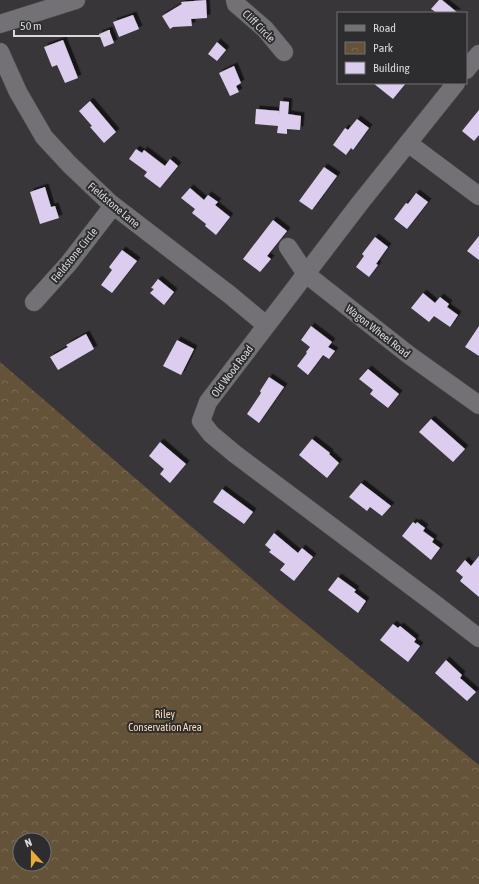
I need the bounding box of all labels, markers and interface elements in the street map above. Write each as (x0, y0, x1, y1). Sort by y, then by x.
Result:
street label: Cliff Circle (240, 7, 278, 45)
scale bar (14, 12, 109, 38)
legend (337, 12, 467, 84)
text: 50 m (20, 19, 42, 33)
text: Road (373, 21, 396, 35)
text: Park (373, 41, 394, 55)
text: Building (373, 61, 411, 75)
street label: Fieldstone Lane (86, 180, 142, 230)
street label: Fieldstone Circle (48, 225, 100, 285)
street label: Wagon Wheel Road (344, 302, 412, 360)
street label: Old Wood Road (209, 343, 255, 399)
park label: Riley Conservation Area (128, 708, 202, 733)
north arrow (12, 832, 52, 872)
text: N (23, 836, 34, 849)

